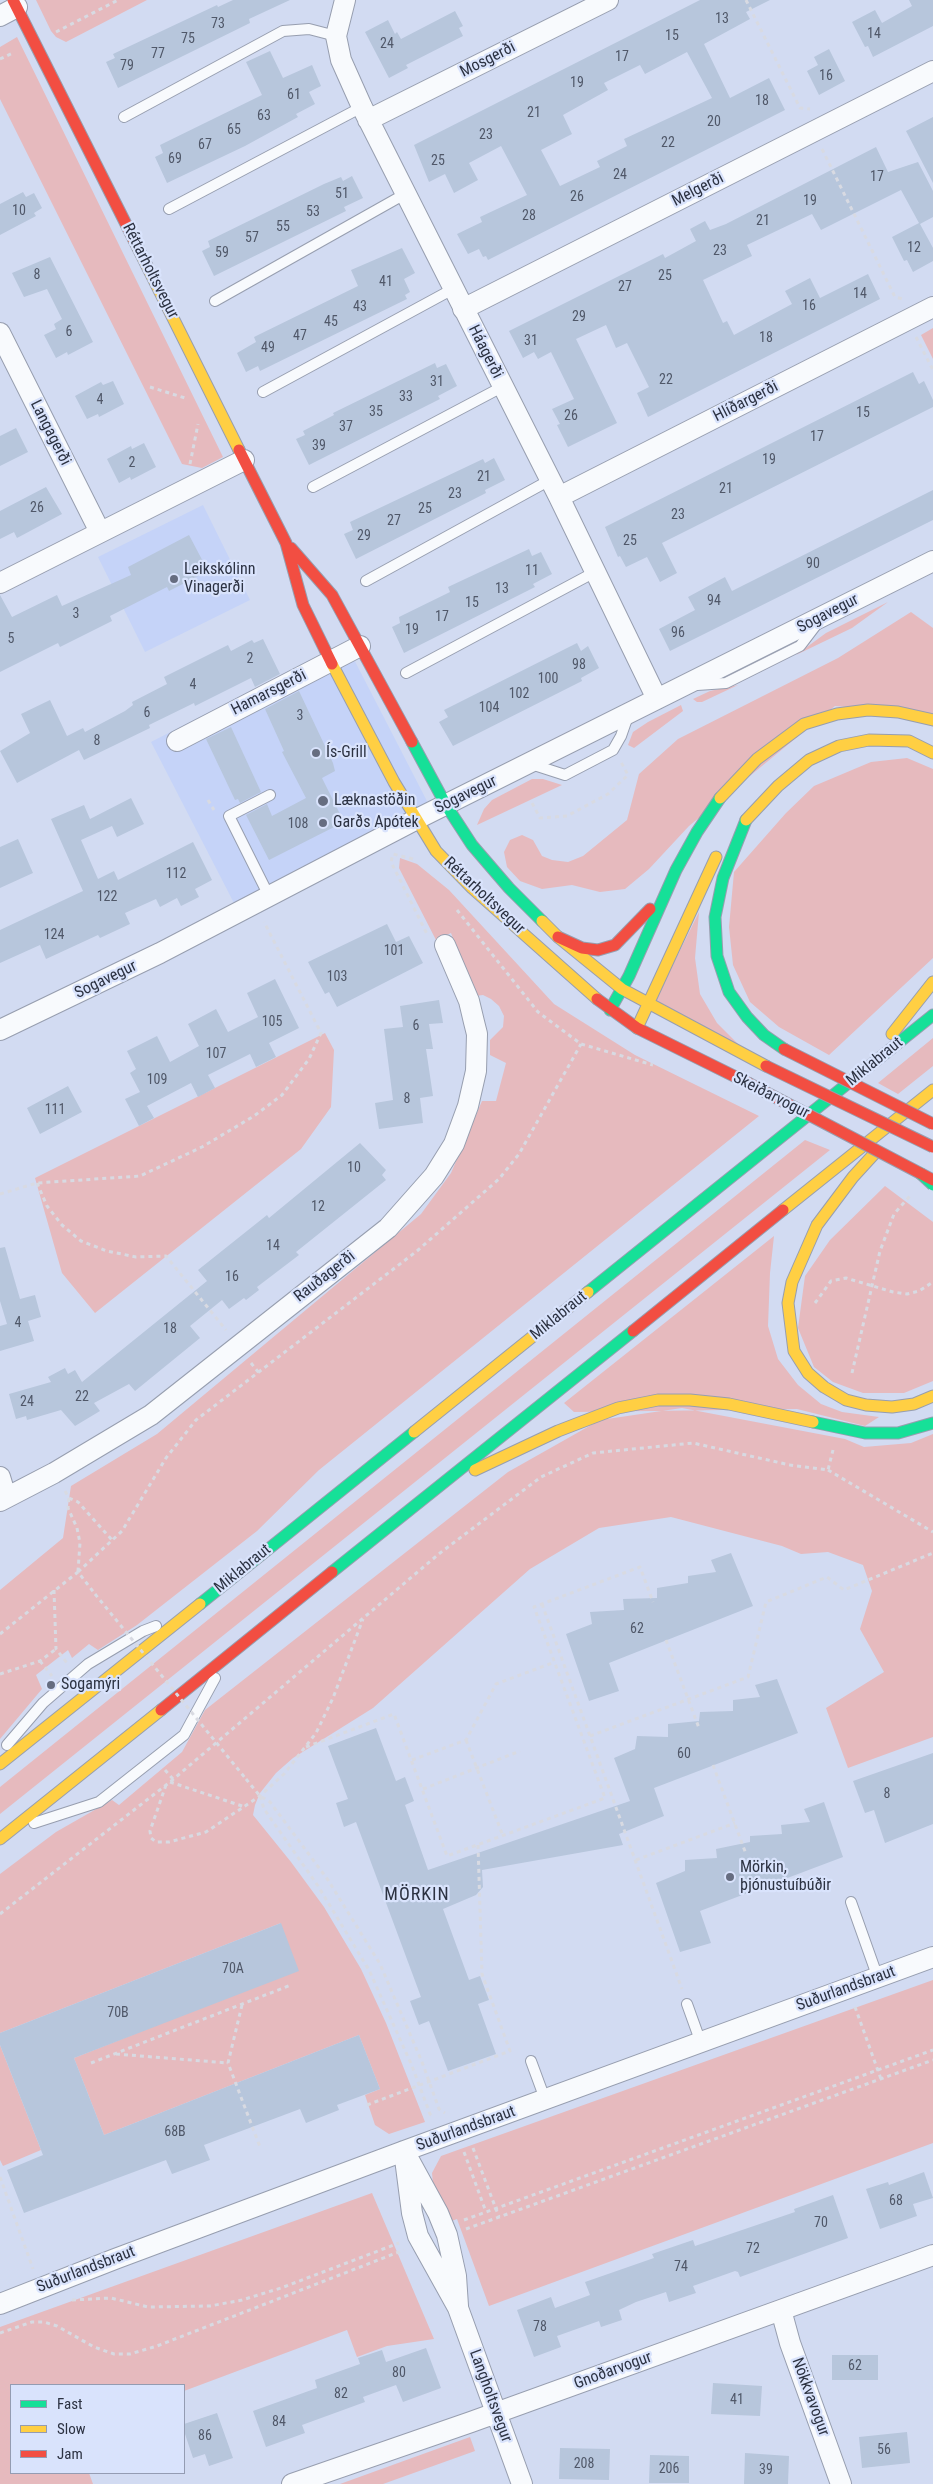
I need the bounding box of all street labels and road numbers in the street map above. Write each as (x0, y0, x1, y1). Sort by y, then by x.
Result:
street label: Mosgerði (457, 38, 519, 82)
street label: Melgerði (669, 169, 727, 211)
street label: Réttarholtsvegur (118, 220, 182, 322)
street label: Háagerði (463, 322, 507, 382)
street label: Hlíðargerði (710, 378, 782, 426)
street label: Langagerði (25, 397, 75, 469)
street label: Sogavegur (794, 590, 862, 638)
street label: Hamarsgerði (228, 666, 310, 720)
street label: Sogavegur (432, 772, 500, 818)
street label: Réttarholtsvegur (439, 853, 529, 939)
street label: Sogavegur (72, 957, 140, 1003)
street label: Miklabraut (843, 1033, 907, 1091)
street label: Skeiðarvogur (730, 1069, 812, 1123)
street label: Rauðagerði (291, 1247, 359, 1307)
street label: Miklabraut (527, 1287, 591, 1345)
street label: Miklabraut (211, 1540, 275, 1598)
street label: Suðurlandsbraut (794, 1962, 898, 2016)
street label: Suðurlandsbraut (414, 2102, 518, 2156)
street label: Suðurlandsbraut (34, 2242, 138, 2298)
street label: Langholtsvegur (464, 2347, 516, 2445)
street label: Gnoðarvogur (571, 2348, 655, 2394)
street label: Nökkvavogur (787, 2355, 833, 2439)

